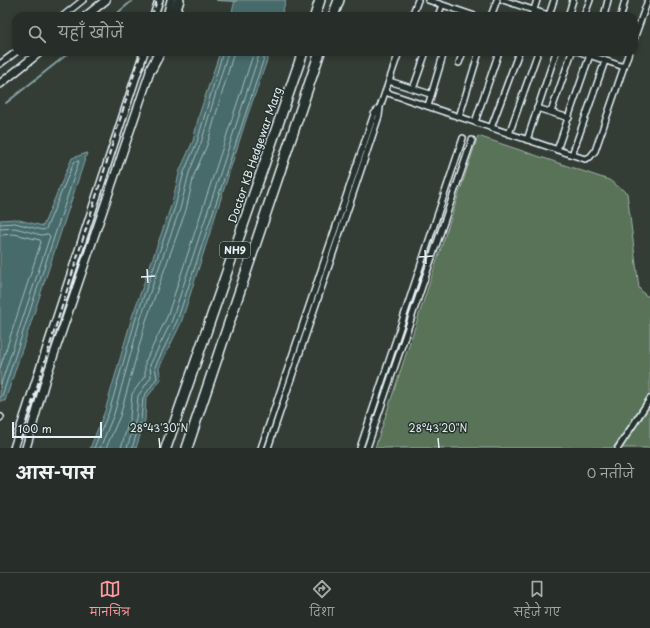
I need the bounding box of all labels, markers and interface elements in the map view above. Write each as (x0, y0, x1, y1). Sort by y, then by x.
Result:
search box (12, 12, 638, 56)
text: यहाँ खोजें (58, 20, 124, 43)
icon: search (26, 23, 48, 45)
street label: Doctor KB Hedgewar Marg (223, 84, 286, 225)
road number: NH9 (220, 242, 250, 258)
scale bar (12, 420, 102, 439)
text: 100 m (18, 420, 52, 437)
text: 28°43'30"N (130, 420, 188, 435)
text: 28°43'20"N (409, 420, 468, 435)
text: आस-पास (16, 459, 95, 485)
text: 0 नतीजे (587, 463, 634, 482)
tab: मानचित्र (90, 578, 130, 624)
tab: दिशा (309, 578, 334, 624)
tab: सहेजे गए (514, 578, 560, 624)

